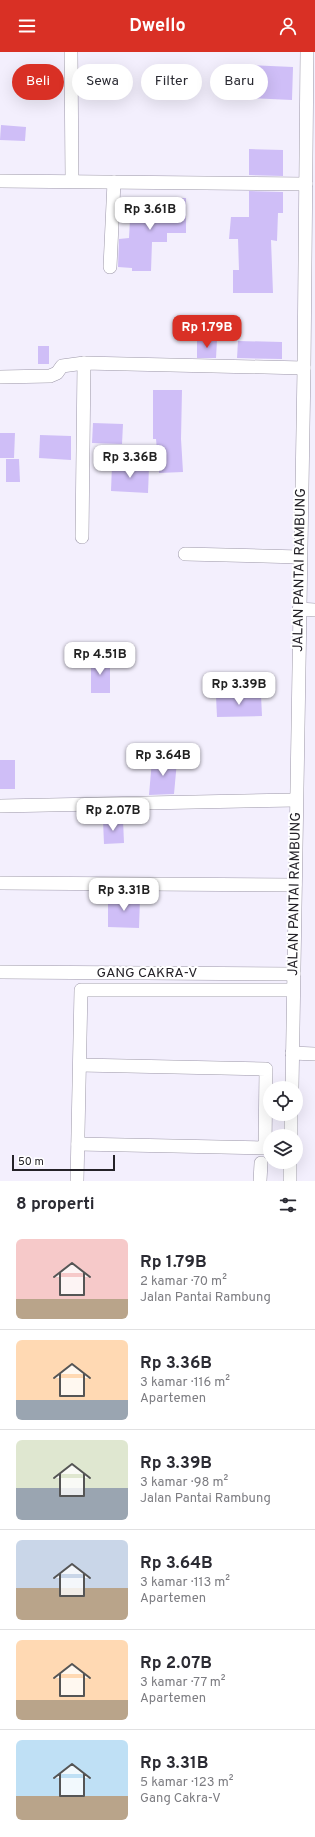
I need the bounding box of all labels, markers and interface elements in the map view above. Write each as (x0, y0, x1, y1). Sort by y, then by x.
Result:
icon: menu (16, 15, 38, 37)
text: Dwello (129, 15, 186, 38)
icon: person (277, 15, 299, 37)
chip: Beli (12, 64, 64, 100)
chip: Sewa (72, 64, 133, 100)
chip: Filter (141, 64, 202, 100)
chip: Baru (210, 64, 268, 100)
pin: Rp 3.61B (109, 197, 191, 231)
text: Rp 3.61B (124, 202, 176, 218)
pin: Rp 1.79B (166, 315, 248, 349)
text: Rp 1.79B (182, 320, 232, 336)
pin: Rp 3.36B (89, 445, 171, 479)
text: Rp 3.36B (102, 450, 158, 466)
street label: JALAN PANTAI RAMBUNG (290, 488, 310, 652)
pin: Rp 4.51B (59, 642, 141, 676)
text: Rp 4.51B (73, 647, 127, 663)
pin: Rp 3.39B (198, 672, 280, 706)
text: Rp 3.39B (211, 677, 267, 693)
pin: Rp 3.64B (122, 743, 204, 777)
text: Rp 3.64B (135, 748, 191, 764)
pin: Rp 2.07B (72, 798, 154, 832)
text: Rp 2.07B (85, 803, 141, 819)
street label: JALAN PANTAI RAMBUNG (285, 812, 305, 976)
pin: Rp 3.31B (83, 878, 165, 912)
text: Rp 3.31B (98, 883, 150, 899)
street label: GANG CAKRA-V (97, 965, 197, 982)
map controls (263, 1081, 303, 1169)
button: locate (263, 1081, 303, 1121)
button: layers (263, 1129, 303, 1169)
scale bar (12, 1153, 115, 1172)
text: 50 m (18, 1155, 44, 1169)
text: 8 properti (16, 1194, 94, 1216)
icon: filters (277, 1194, 299, 1216)
text: Rp 1.79B (140, 1252, 207, 1274)
icon: home (48, 1255, 96, 1303)
text: 2 kamar · 70 m² (140, 1274, 227, 1290)
text: Jalan Pantai Rambung (140, 1290, 271, 1306)
text: Rp 3.36B (140, 1353, 212, 1375)
icon: home (48, 1356, 96, 1404)
text: 3 kamar · 116 m² (140, 1375, 230, 1391)
text: Apartemen (140, 1391, 206, 1407)
text: Rp 3.39B (140, 1453, 212, 1475)
icon: home (48, 1456, 96, 1504)
text: 3 kamar · 98 m² (140, 1475, 228, 1491)
text: Jalan Pantai Rambung (140, 1491, 271, 1507)
text: Rp 3.64B (140, 1553, 213, 1575)
icon: home (48, 1556, 96, 1604)
text: 3 kamar · 113 m² (140, 1575, 230, 1591)
text: Apartemen (140, 1591, 206, 1607)
text: Rp 2.07B (140, 1653, 212, 1675)
icon: home (48, 1656, 96, 1704)
text: 3 kamar · 77 m² (140, 1675, 225, 1691)
text: Apartemen (140, 1691, 206, 1707)
text: Rp 3.31B (140, 1753, 208, 1775)
icon: home (48, 1756, 96, 1804)
text: 5 kamar · 123 m² (140, 1775, 233, 1791)
text: Gang Cakra-V (140, 1791, 221, 1807)

